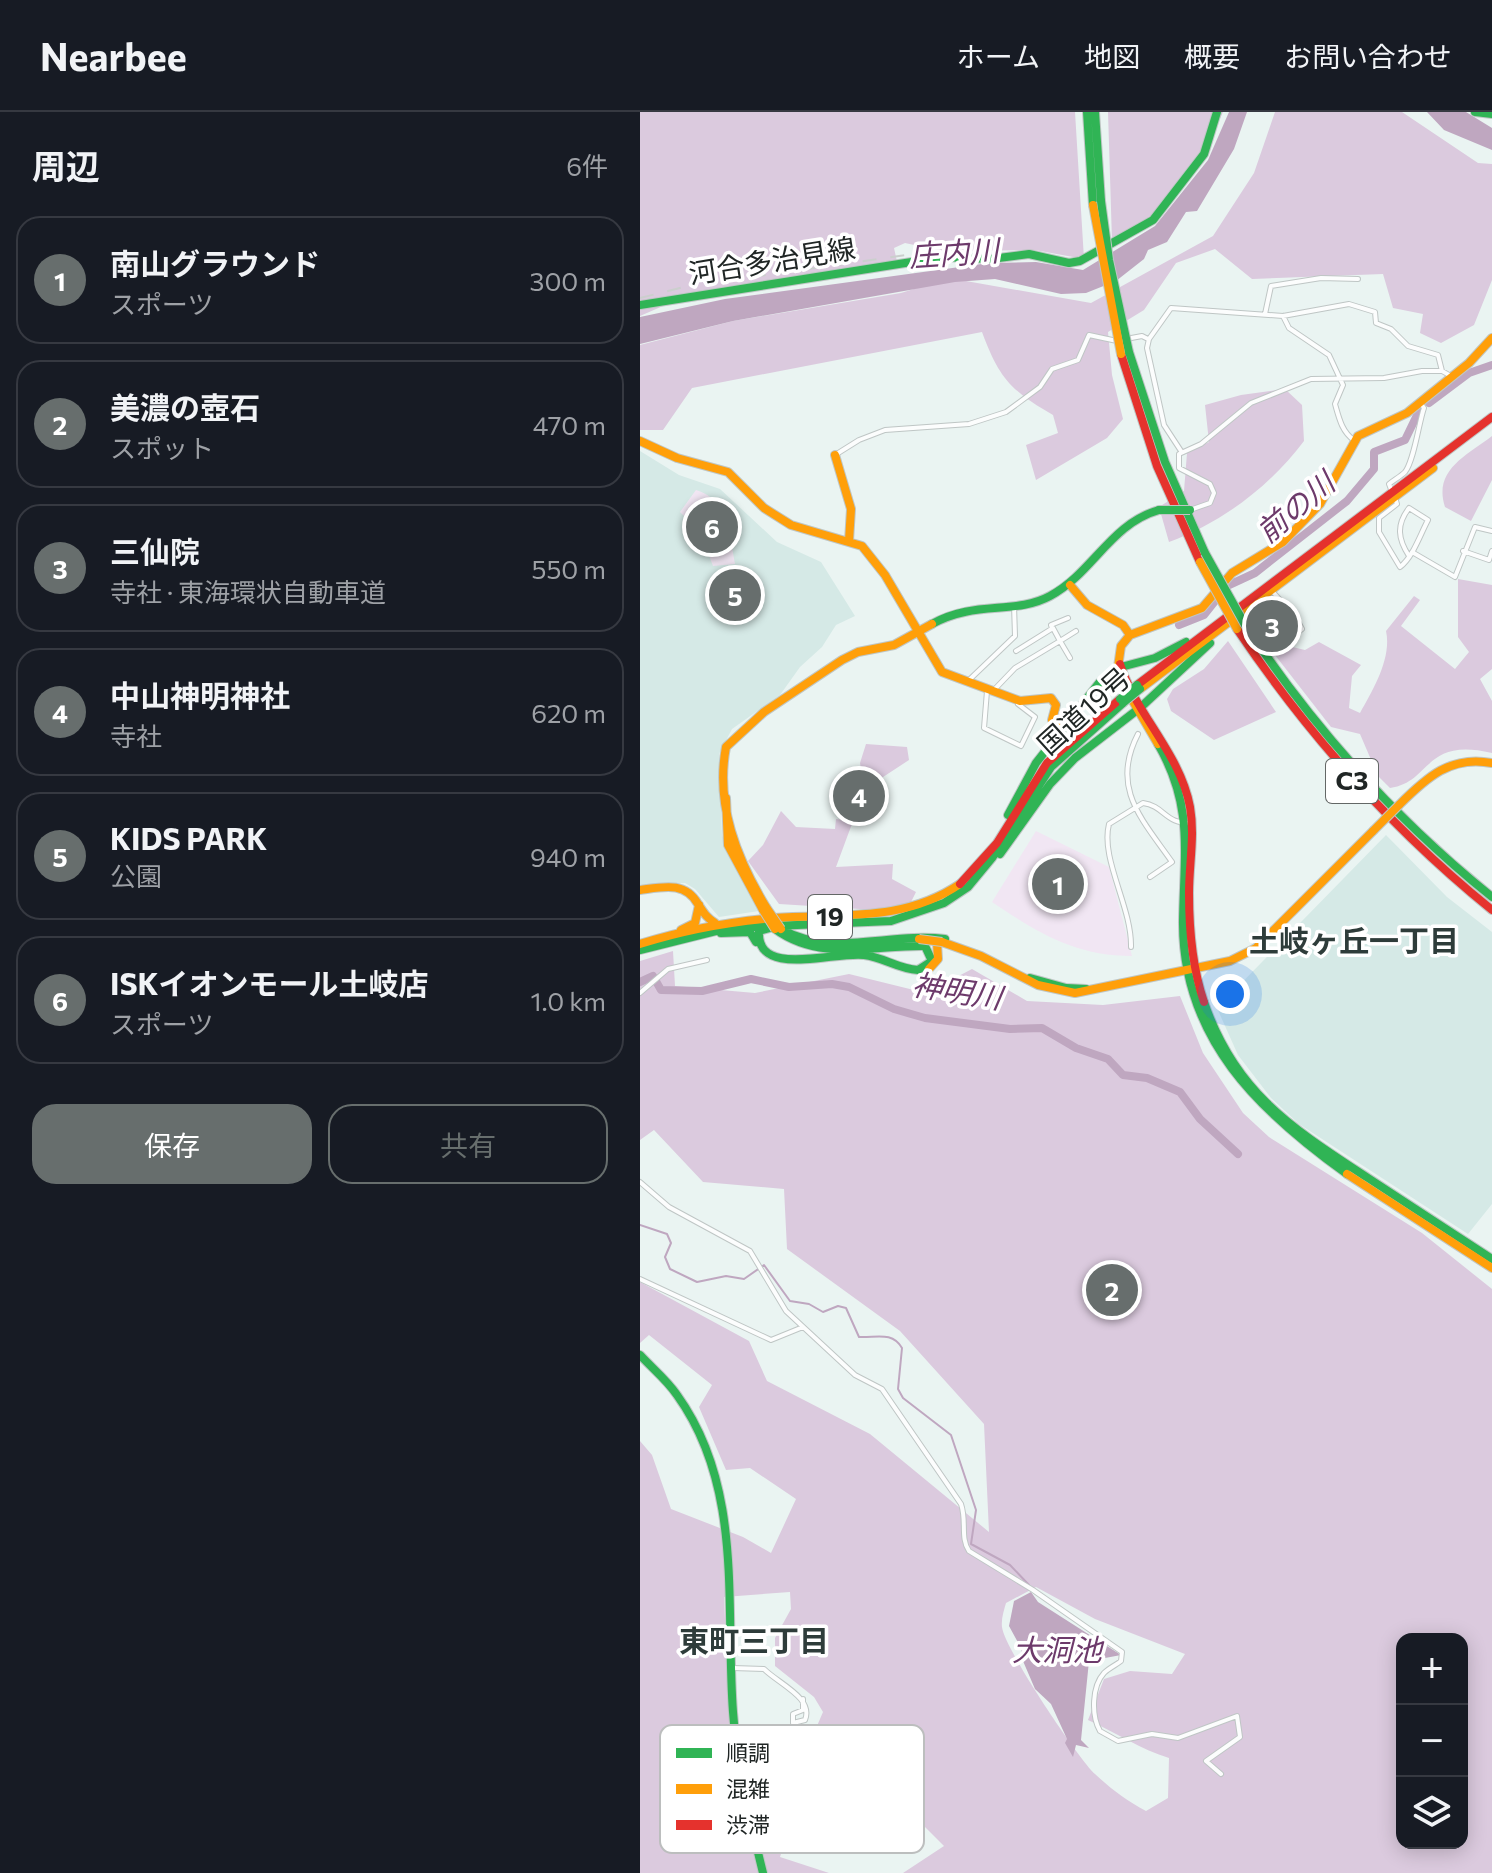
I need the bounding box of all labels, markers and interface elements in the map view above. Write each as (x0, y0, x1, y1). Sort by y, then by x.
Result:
text: Nearbee (40, 32, 187, 79)
text: ホーム (957, 39, 1040, 73)
text: 地図 (1084, 39, 1140, 73)
text: 概要 (1184, 39, 1240, 73)
text: お問い合わせ (1284, 39, 1452, 73)
text: 周辺 (32, 144, 100, 186)
text: 6件 (566, 150, 608, 181)
street label: 河合多治見線 (686, 230, 857, 290)
water label: 庄内川 (908, 230, 1003, 273)
text: 南山グラウンド (110, 244, 320, 281)
text: 1 (54, 265, 66, 296)
text: 300 m (530, 265, 606, 296)
text: スポーツ (110, 288, 213, 319)
text: 美濃の壺石 (110, 388, 260, 425)
text: 2 (53, 409, 67, 440)
text: 470 m (533, 409, 606, 440)
text: スポット (110, 432, 214, 463)
water label: 前の川 (1248, 461, 1343, 549)
pin: 6 (686, 497, 738, 557)
text: 三仙院 (110, 532, 200, 569)
text: 3 (52, 553, 68, 584)
text: 550 m (531, 553, 606, 584)
pin: 5 (709, 565, 761, 625)
text: 寺社 · 東海環状自動車道 (110, 576, 386, 607)
pin: 3 (1246, 596, 1298, 656)
street label: 国道19号 (1030, 660, 1137, 761)
text: 中山神明神社 (110, 676, 290, 713)
text: 4 (52, 697, 68, 728)
text: 620 m (531, 697, 606, 728)
text: 寺社 (110, 720, 162, 751)
road number: C3 (1326, 759, 1378, 803)
pin: 4 (833, 766, 885, 826)
text: KIDS PARK (110, 819, 267, 856)
text: 5 (52, 841, 68, 872)
text: 940 m (530, 841, 606, 872)
pin: 1 (1032, 854, 1084, 914)
text: 公園 (110, 860, 162, 891)
road number: 19 (808, 895, 852, 939)
district label: 土岐ヶ丘一丁目 (1249, 921, 1459, 958)
text: ISKイオンモール土岐店 (110, 964, 428, 1001)
water label: 神明川 (910, 964, 1008, 1015)
your location (1210, 974, 1250, 1014)
text: 6 (52, 985, 68, 1016)
text: 1.0 km (530, 985, 606, 1016)
text: スポーツ (110, 1008, 213, 1039)
button: 保存 (32, 1104, 312, 1184)
button: 共有 (328, 1104, 608, 1184)
pin: 2 (1086, 1260, 1138, 1320)
district label: 東町三丁目 (679, 1621, 829, 1658)
water label: 大洞池 (1012, 1630, 1105, 1667)
map controls (1396, 1633, 1468, 1849)
button: + (1396, 1633, 1468, 1705)
button: − (1396, 1705, 1468, 1777)
legend (660, 1725, 924, 1853)
text: 順調 (726, 1739, 770, 1766)
text: 混雑 (726, 1775, 770, 1802)
button: layers (1396, 1777, 1468, 1849)
text: 渋滞 (726, 1811, 770, 1838)

